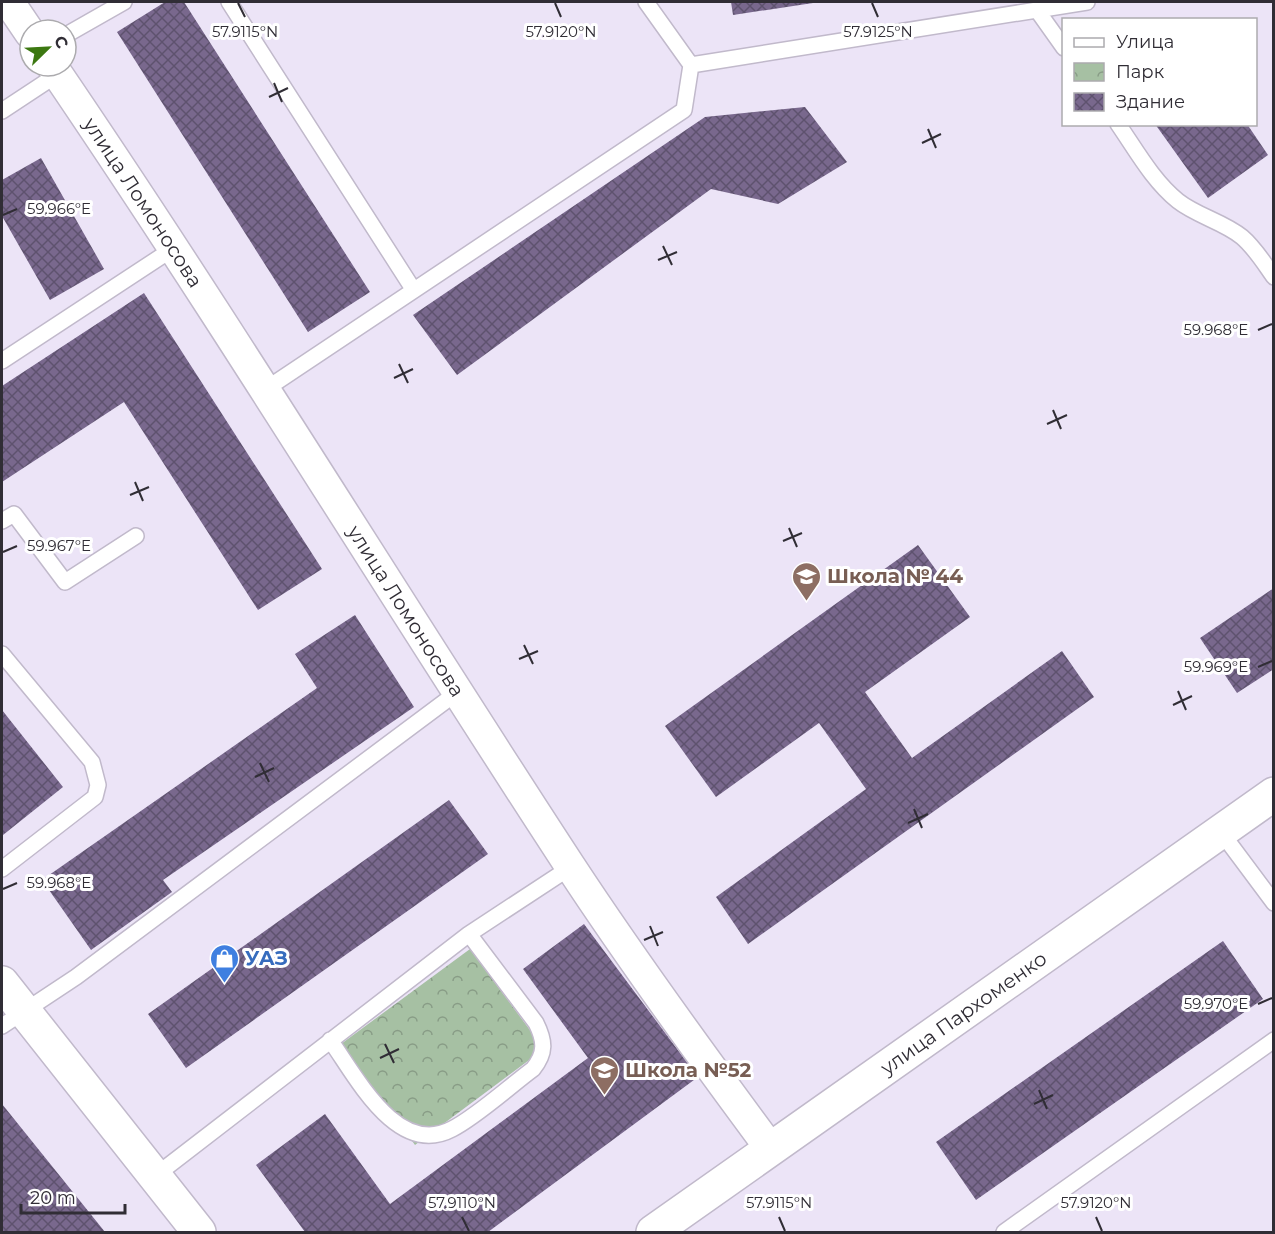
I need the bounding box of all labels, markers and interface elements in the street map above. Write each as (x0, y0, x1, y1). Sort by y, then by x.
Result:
north arrow (18, 18, 78, 78)
legend (1062, 18, 1257, 126)
text: 57.9115°N (212, 22, 278, 41)
text: 57.9120°N (526, 22, 597, 41)
text: 57.9125°N (843, 22, 913, 41)
text: Улица (1116, 31, 1174, 53)
text: С (50, 33, 72, 52)
text: Парк (1116, 61, 1165, 83)
text: Здание (1116, 91, 1185, 113)
street label: улица Ломоносова (78, 112, 208, 292)
text: 59.966°E (27, 199, 91, 218)
text: 59.968°E (1184, 320, 1248, 339)
street label: улица Ломоносова (342, 520, 470, 701)
text: 59.967°E (27, 536, 91, 555)
school or university icon: Школа № 44 (790, 560, 822, 602)
place label: Школа № 44 (827, 564, 963, 588)
text: 59.969°E (1184, 657, 1248, 676)
text: 59.968°E (27, 873, 91, 892)
shop icon: УАЗ (208, 942, 240, 984)
place label: УАЗ (245, 946, 288, 970)
street label: улица Пархоменко (875, 946, 1051, 1080)
text: 59.970°E (1184, 994, 1248, 1013)
school or university icon: Школа №52 (588, 1054, 620, 1096)
place label: Школа №52 (625, 1058, 752, 1082)
scale bar (21, 1177, 124, 1215)
text: 20 m (30, 1187, 76, 1209)
text: 57.9110°N (428, 1193, 496, 1212)
text: 57.9115°N (746, 1193, 812, 1212)
text: 57.9120°N (1061, 1193, 1132, 1212)

